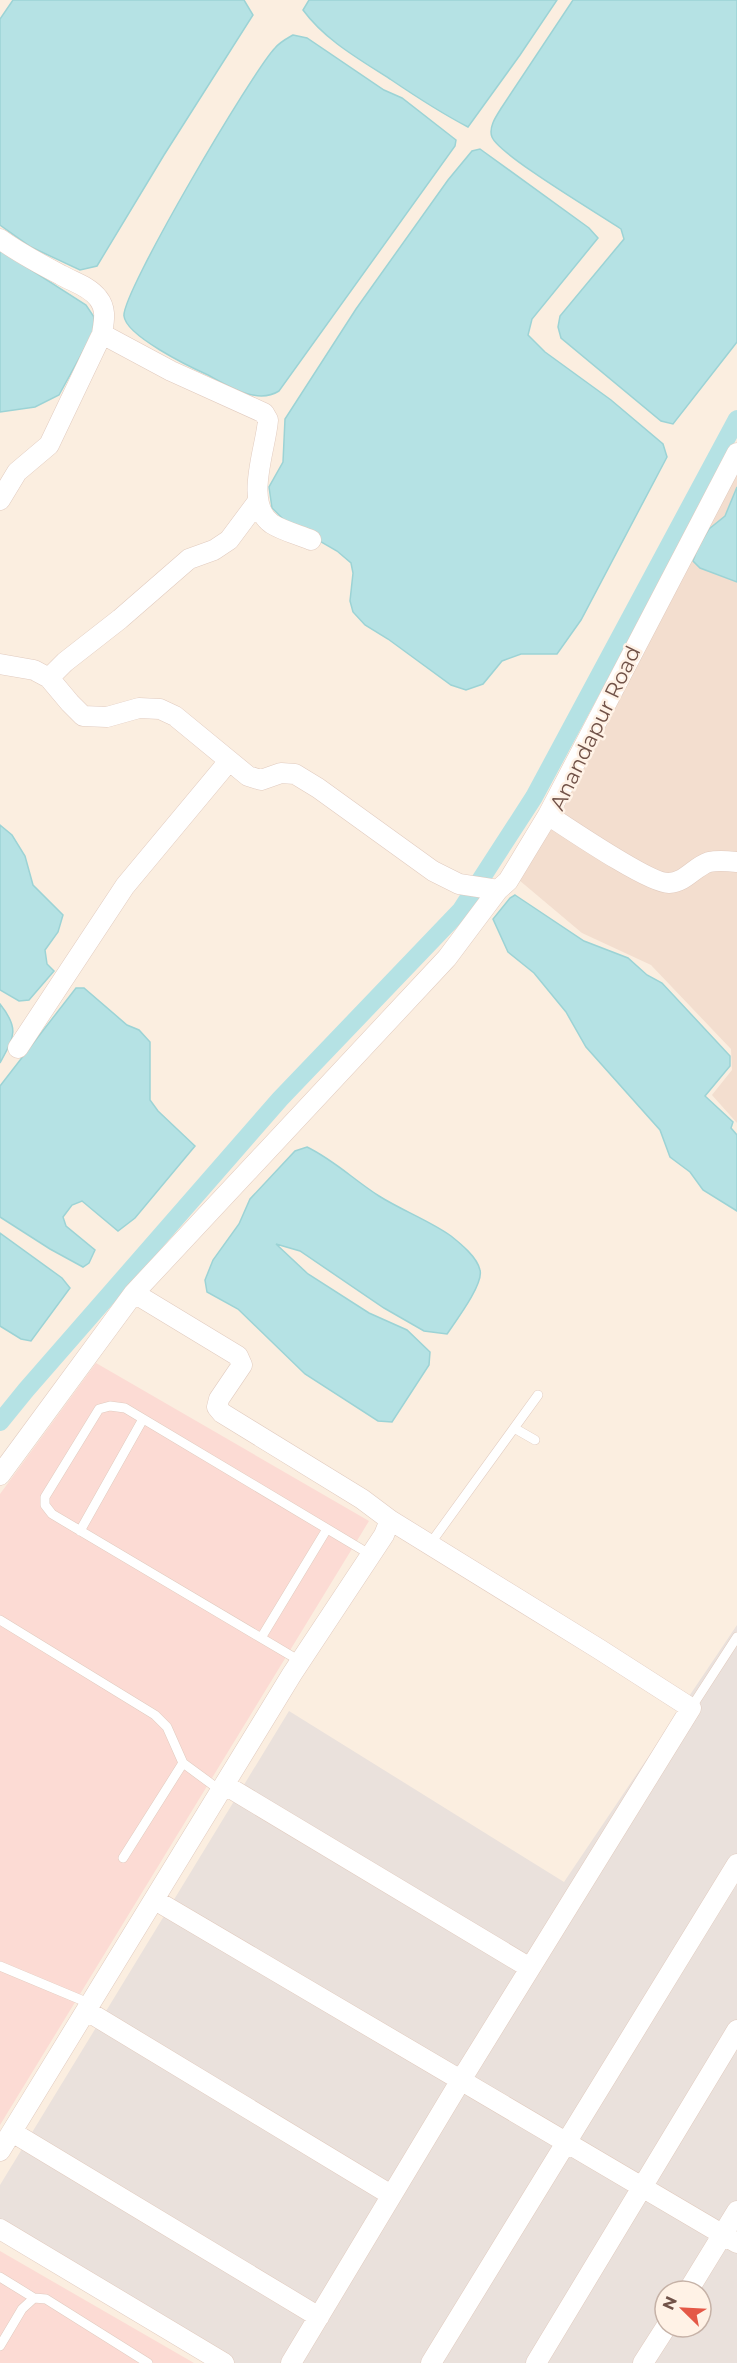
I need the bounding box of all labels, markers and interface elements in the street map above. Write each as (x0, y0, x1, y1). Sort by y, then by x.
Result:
street label: Anandapur Road (544, 642, 646, 814)
north arrow (653, 2279, 713, 2339)
text: N (658, 2293, 681, 2313)

